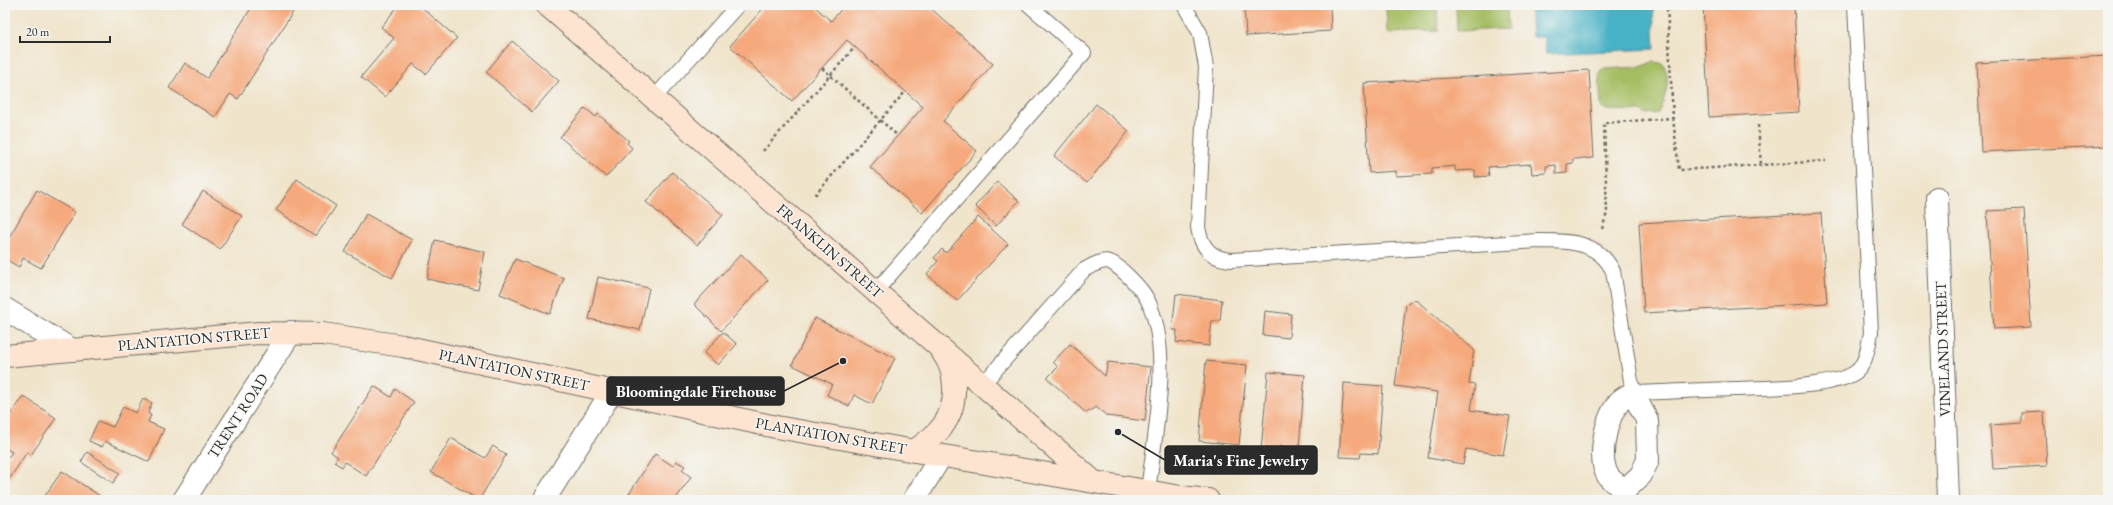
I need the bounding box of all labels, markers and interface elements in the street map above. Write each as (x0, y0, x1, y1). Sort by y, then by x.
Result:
scale bar (20, 18, 110, 44)
text: 20 m (26, 24, 50, 40)
street label: FRANKLIN STREET (773, 199, 888, 303)
street label: VINELAND STREET (1931, 280, 1954, 417)
street label: PLANTATION STREET (117, 322, 272, 355)
street label: PLANTATION STREET (437, 344, 592, 395)
street label: TRENT ROAD (203, 370, 272, 462)
callout: Bloomingdale Firehouse (607, 377, 784, 405)
text: Bloomingdale Firehouse (616, 381, 777, 402)
street label: PLANTATION STREET (754, 413, 909, 458)
callout: Maria's Fine Jewelry (1165, 446, 1317, 474)
text: Maria's Fine Jewelry (1173, 450, 1309, 471)

